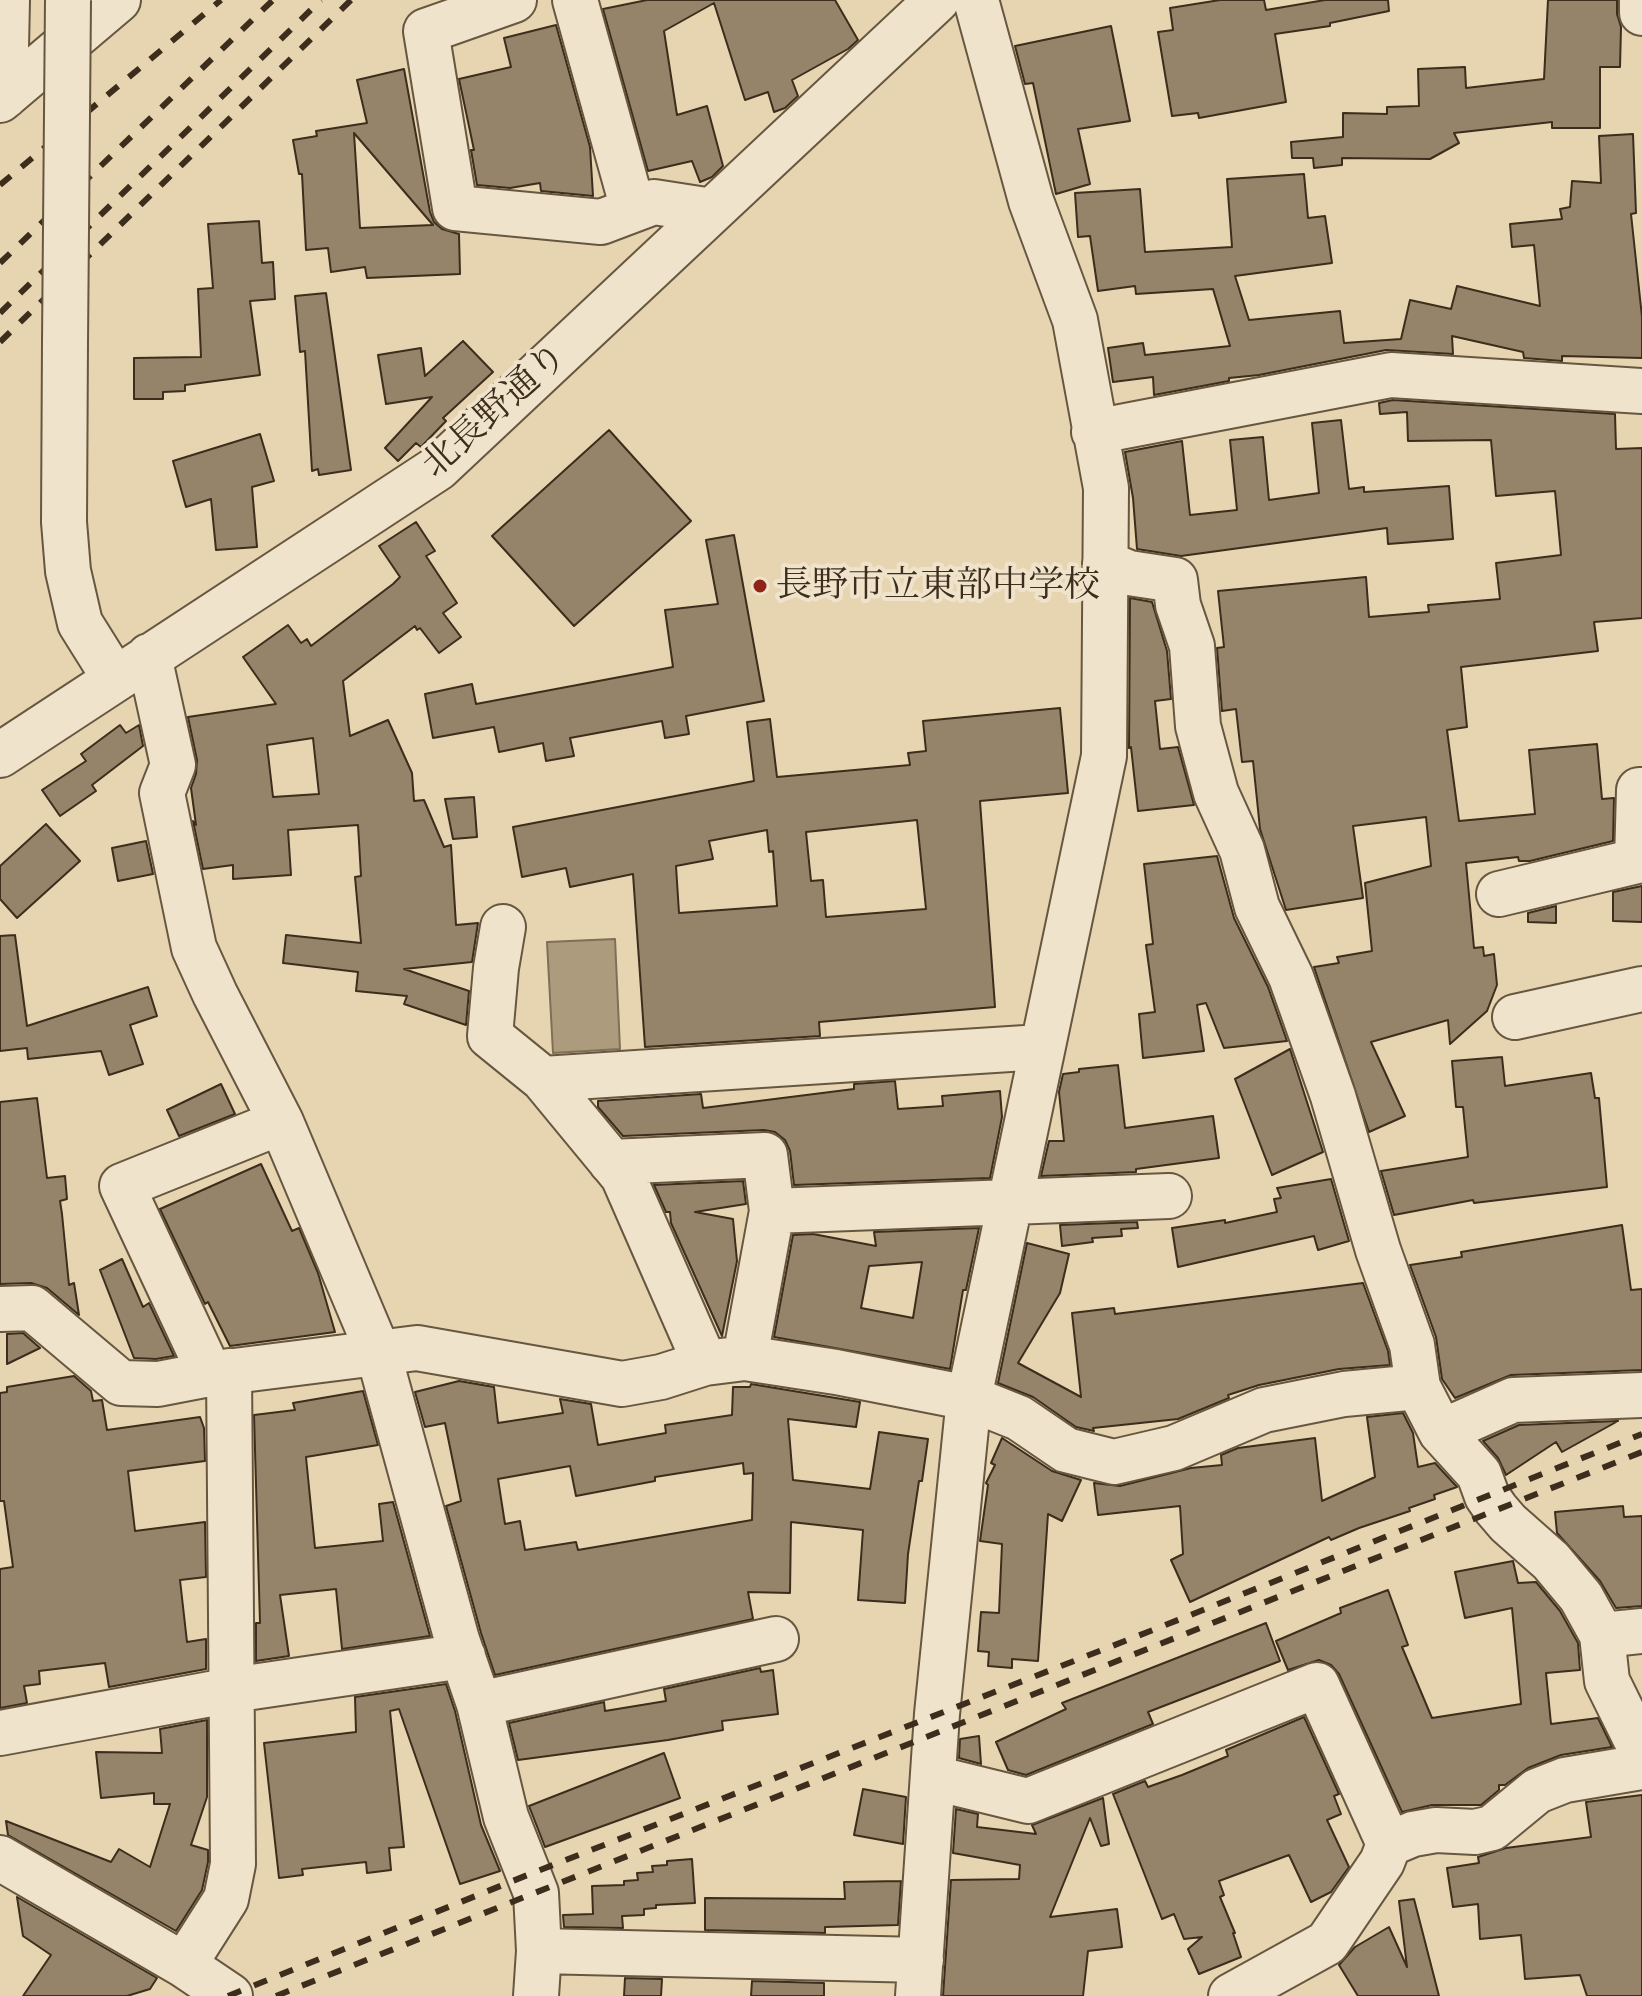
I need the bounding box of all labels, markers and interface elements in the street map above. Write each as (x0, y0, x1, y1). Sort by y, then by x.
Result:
street label: 北長野通り (414, 335, 576, 487)
place label: 長野市立東部中学校 (776, 564, 1100, 608)
marker: 長野市立東部中学校 (751, 577, 769, 595)

